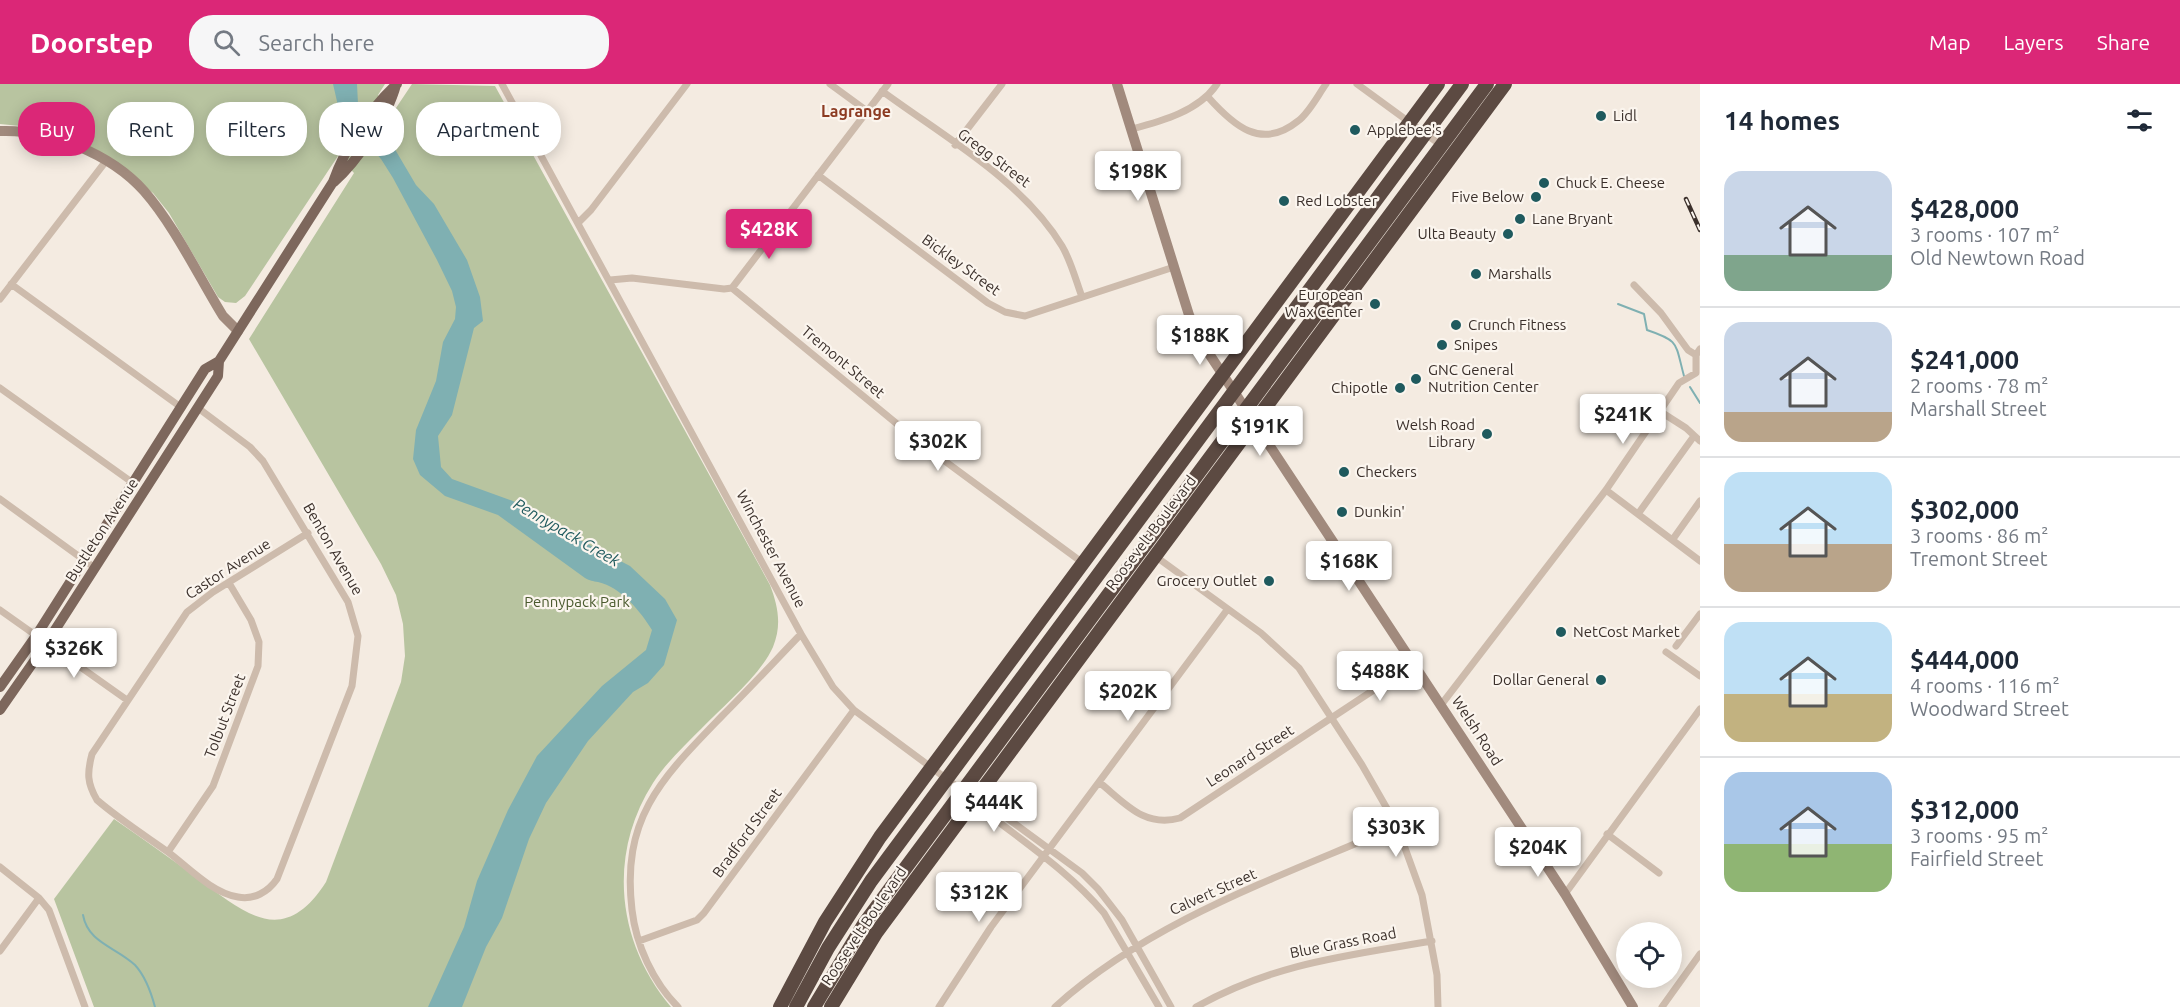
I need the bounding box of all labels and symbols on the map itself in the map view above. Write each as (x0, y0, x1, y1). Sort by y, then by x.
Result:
district label: Lagrange (821, 102, 891, 120)
place label: Lidl (1613, 107, 1637, 124)
marker: Lidl (1594, 109, 1608, 123)
place label: Applebee's (1367, 121, 1442, 138)
marker: Applebee's (1348, 123, 1362, 137)
street label: Gregg Street (955, 125, 1034, 190)
pin: $198K (1096, 151, 1180, 202)
place label: Chuck E. Cheese (1556, 174, 1665, 191)
marker: Chuck E. Cheese (1537, 176, 1551, 190)
place label: Five Below (1451, 188, 1524, 205)
marker: Five Below (1529, 190, 1543, 204)
place label: Red Lobster (1296, 192, 1378, 209)
marker: Red Lobster (1277, 194, 1291, 208)
pin: $428K (727, 209, 811, 260)
place label: Lane Bryant (1532, 210, 1613, 227)
marker: Lane Bryant (1513, 212, 1527, 226)
place label: Ulta Beauty (1418, 225, 1496, 242)
marker: Ulta Beauty (1501, 227, 1515, 241)
street label: Bickley Street (919, 231, 1004, 299)
place label: Marshalls (1488, 265, 1552, 282)
marker: Marshalls (1469, 267, 1483, 281)
place label: European Wax Center (1285, 286, 1363, 320)
marker: European Wax Center (1368, 297, 1382, 311)
pin: $188K (1158, 315, 1242, 366)
place label: Crunch Fitness (1468, 316, 1566, 333)
marker: Crunch Fitness (1449, 318, 1463, 332)
street label: Tremont Street (798, 322, 888, 401)
place label: Snipes (1454, 336, 1498, 353)
marker: Snipes (1435, 338, 1449, 352)
place label: GNC General Nutrition Center (1428, 361, 1539, 395)
marker: GNC General Nutrition Center (1409, 372, 1423, 386)
place label: Chipotle (1331, 379, 1388, 396)
marker: Chipotle (1393, 381, 1407, 395)
pin: $241K (1581, 394, 1665, 445)
pin: $191K (1218, 406, 1302, 457)
place label: Welsh Road Library (1396, 416, 1475, 450)
pin: $302K (896, 421, 980, 472)
marker: Welsh Road Library (1480, 427, 1494, 441)
place label: Checkers (1356, 463, 1417, 480)
marker: Checkers (1337, 465, 1351, 479)
street label: Roosevelt Boulevard (1102, 472, 1199, 593)
street label: Bustleton Avenue (62, 475, 141, 585)
street label: Winchester Avenue (733, 487, 810, 610)
water label: Pennypack Creek (511, 494, 624, 570)
street label: Benton Avenue (300, 500, 367, 598)
place label: Dunkin' (1354, 503, 1405, 520)
marker: Dunkin' (1335, 505, 1349, 519)
street label: Castor Avenue (182, 535, 273, 602)
pin: $168K (1307, 541, 1391, 592)
place label: Grocery Outlet (1157, 572, 1257, 589)
marker: Grocery Outlet (1262, 574, 1276, 588)
park label: Pennypack Park (524, 593, 630, 610)
place label: NetCost Market (1573, 623, 1680, 640)
marker: NetCost Market (1554, 625, 1568, 639)
pin: $326K (32, 628, 116, 679)
pin: $488K (1338, 651, 1422, 702)
street label: Tolbut Street (201, 671, 248, 760)
pin: $202K (1086, 671, 1170, 722)
place label: Dollar General (1493, 671, 1589, 688)
marker: Dollar General (1594, 673, 1608, 687)
street label: Welsh Road (1449, 693, 1506, 768)
street label: Leonard Street (1203, 721, 1297, 790)
pin: $444K (952, 782, 1036, 833)
street label: Bradford Street (709, 785, 785, 881)
pin: $303K (1354, 807, 1438, 858)
pin: $204K (1496, 827, 1580, 878)
street label: Roosevelt Boulevard (818, 863, 910, 988)
street label: Calvert Street (1167, 865, 1259, 918)
pin: $312K (937, 872, 1021, 923)
street label: Blue Grass Road (1288, 924, 1398, 961)

